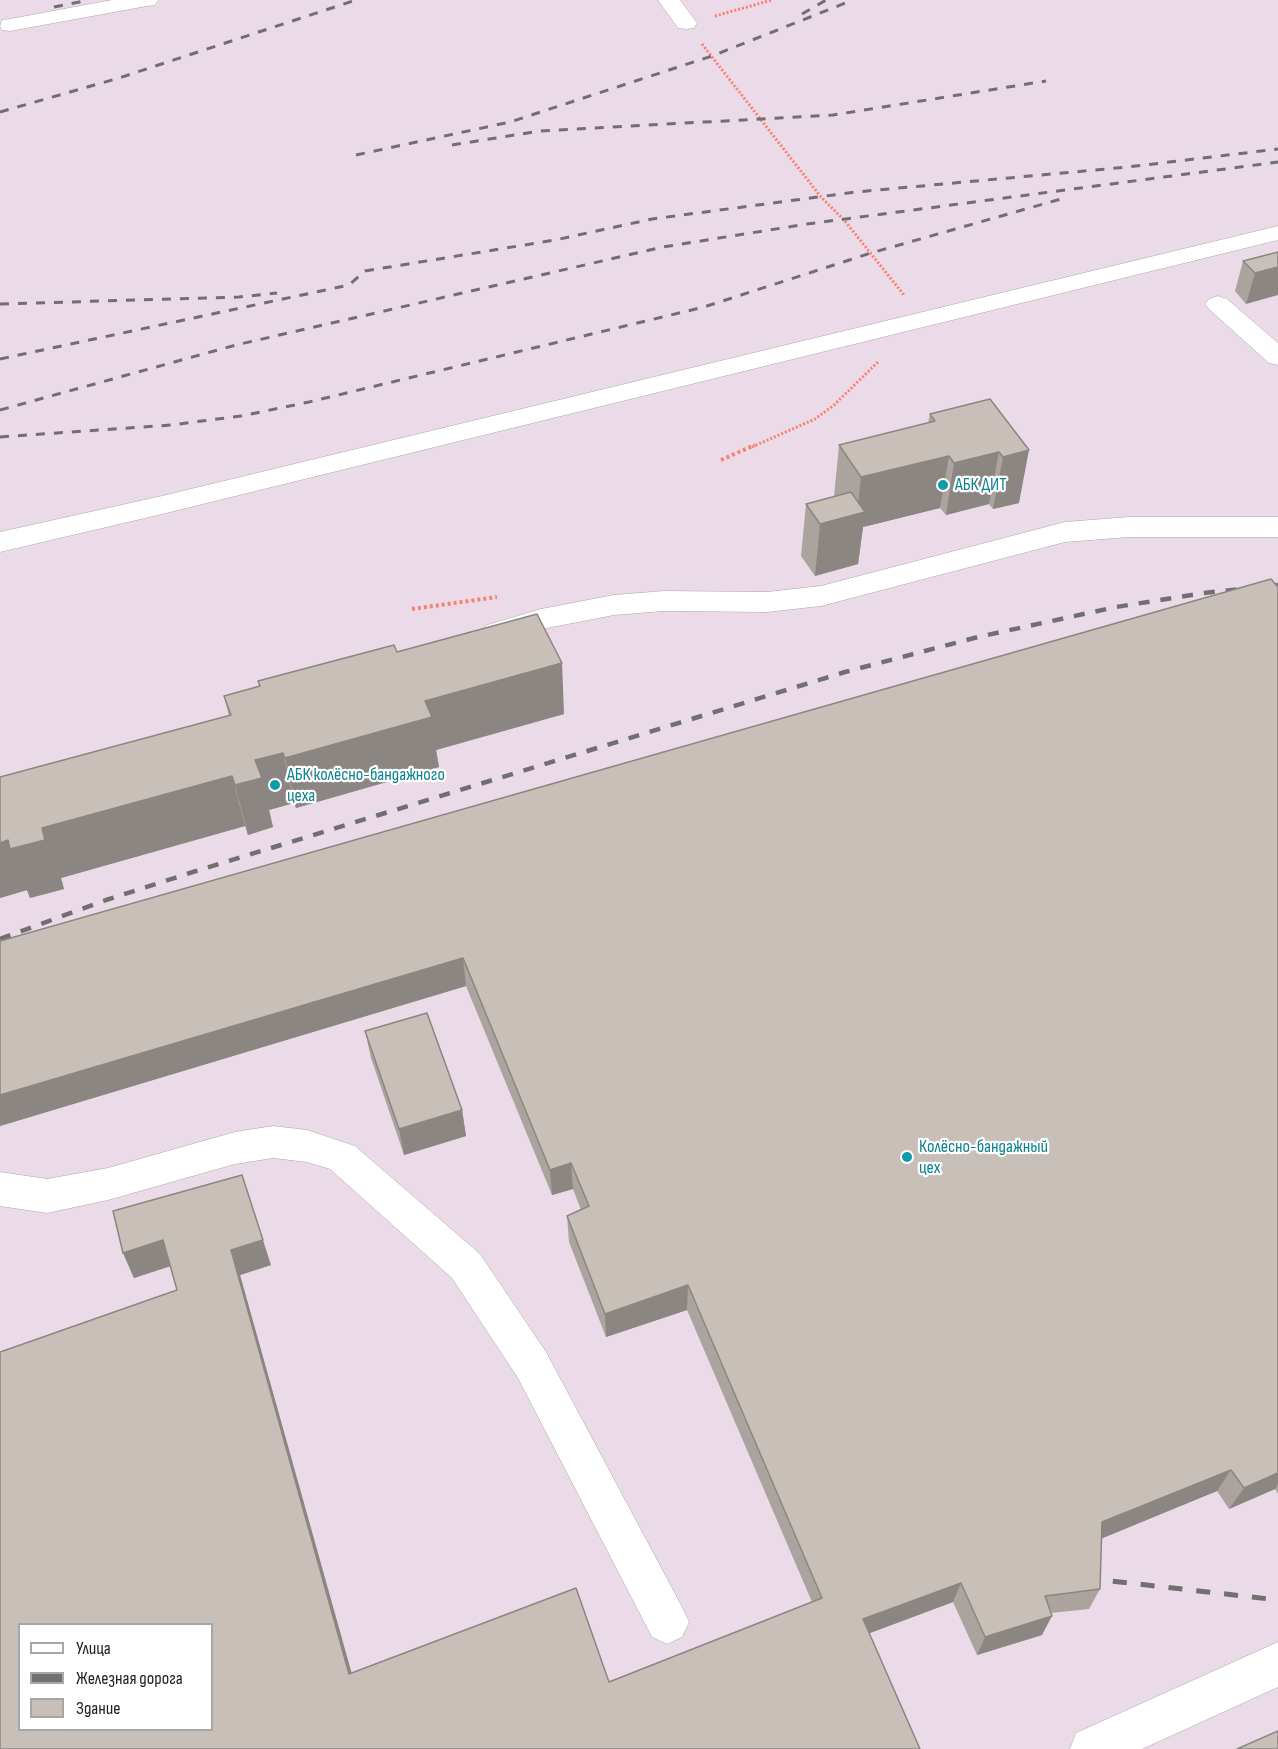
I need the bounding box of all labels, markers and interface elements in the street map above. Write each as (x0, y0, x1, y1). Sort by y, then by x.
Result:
place label: АБК ДИТ (955, 474, 1007, 496)
marker: АБК ДИТ (936, 478, 950, 492)
place label: АБК колёсно-бандажного цеха (287, 764, 445, 806)
marker: АБК колёсно-бандажного цеха (268, 778, 282, 792)
place label: Колёсно-бандажный цех (919, 1136, 1048, 1178)
marker: Колёсно-бандажный цех (900, 1150, 914, 1164)
legend (18, 1623, 213, 1731)
text: Улица (76, 1638, 111, 1659)
text: Железная дорога (76, 1668, 183, 1689)
text: Здание (76, 1698, 121, 1719)

